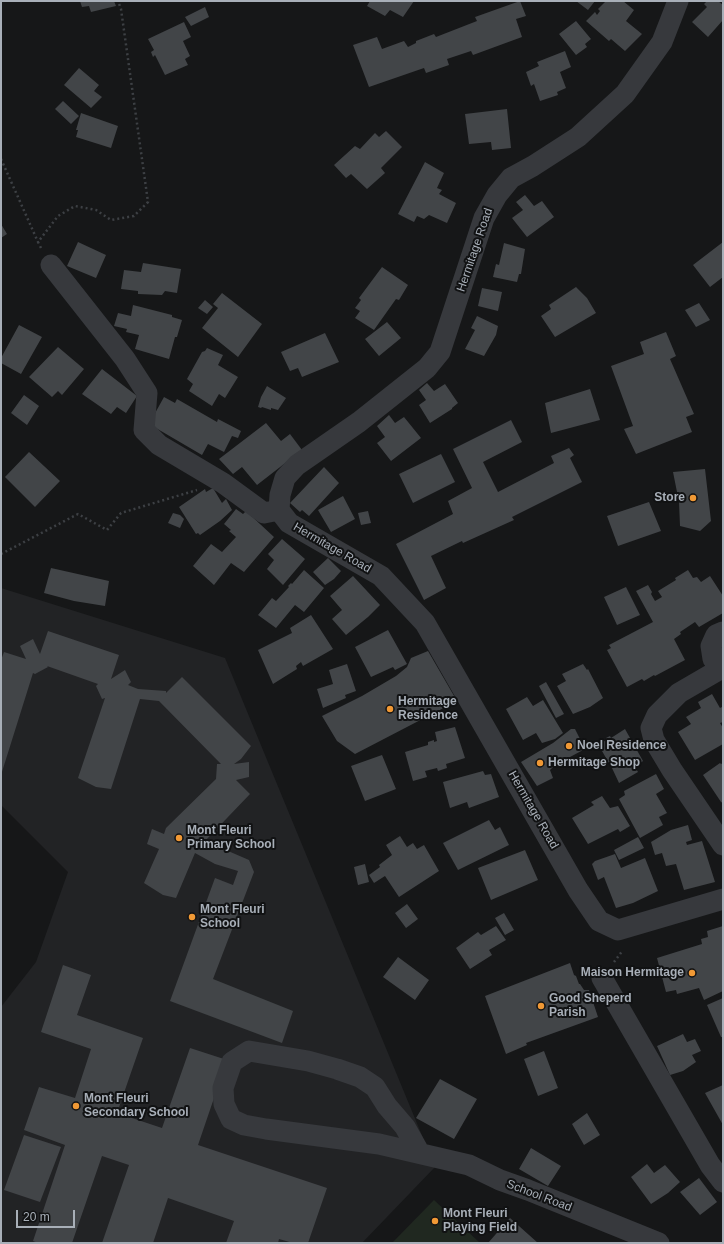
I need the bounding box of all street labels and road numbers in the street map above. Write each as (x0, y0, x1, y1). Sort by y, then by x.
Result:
street label: Hermitage Road (454, 206, 496, 294)
street label: Hermitage Road (291, 520, 373, 576)
street label: Hermitage Road (505, 769, 561, 851)
street label: School Road (504, 1177, 574, 1215)

